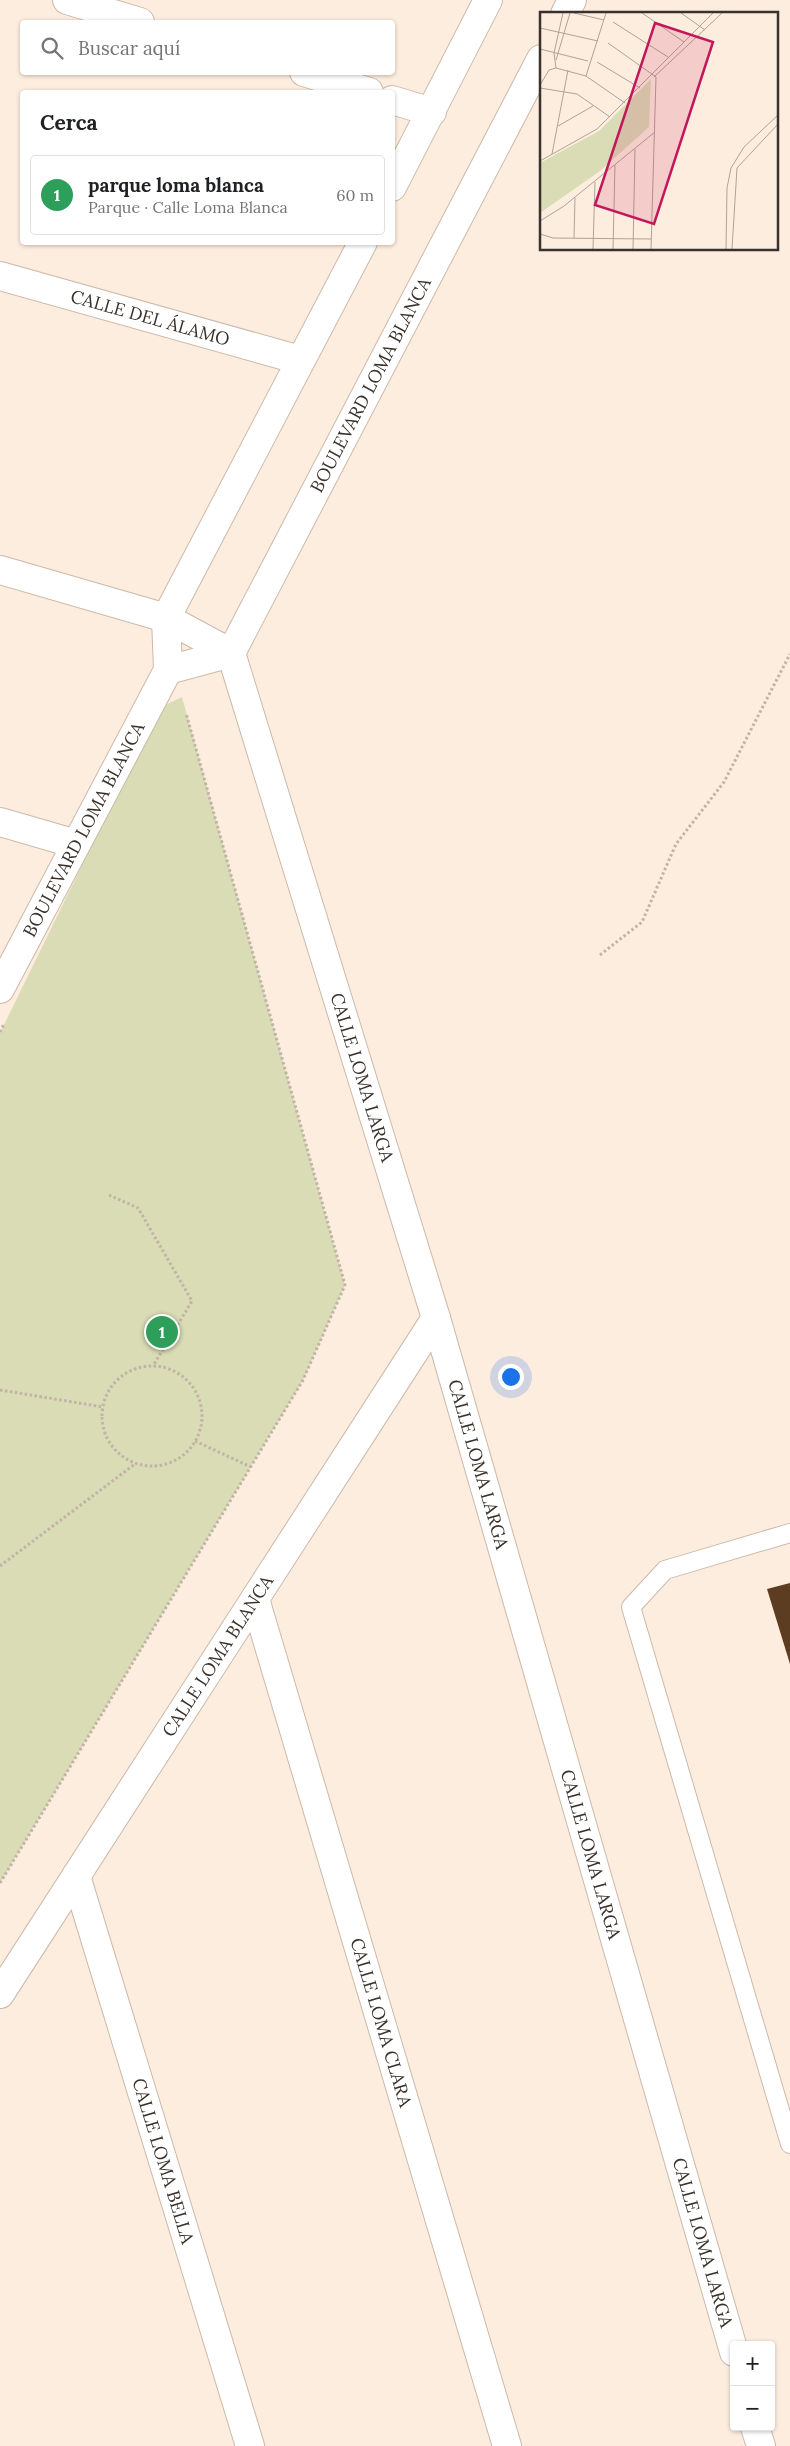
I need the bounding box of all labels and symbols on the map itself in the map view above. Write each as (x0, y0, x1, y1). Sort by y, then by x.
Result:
inset map (540, 12, 778, 250)
street label: BOULEVARD LOMA BLANCA (305, 273, 436, 496)
street label: CALLE DEL ÁLAMO (68, 284, 232, 351)
street label: BOULEVARD LOMA BLANCA (17, 718, 150, 941)
street label: CALLE LOMA LARGA (325, 990, 399, 1165)
pin: 1 (146, 1313, 178, 1351)
your location (498, 1364, 524, 1390)
street label: CALLE LOMA LARGA (443, 1377, 514, 1552)
street label: CALLE LOMA BLANCA (157, 1570, 278, 1741)
street label: CALLE LOMA LARGA (556, 1767, 627, 1943)
street label: CALLE LOMA CLARA (346, 1935, 418, 2110)
street label: CALLE LOMA BELLA (127, 2075, 200, 2247)
street label: CALLE LOMA LARGA (668, 2155, 739, 2331)

